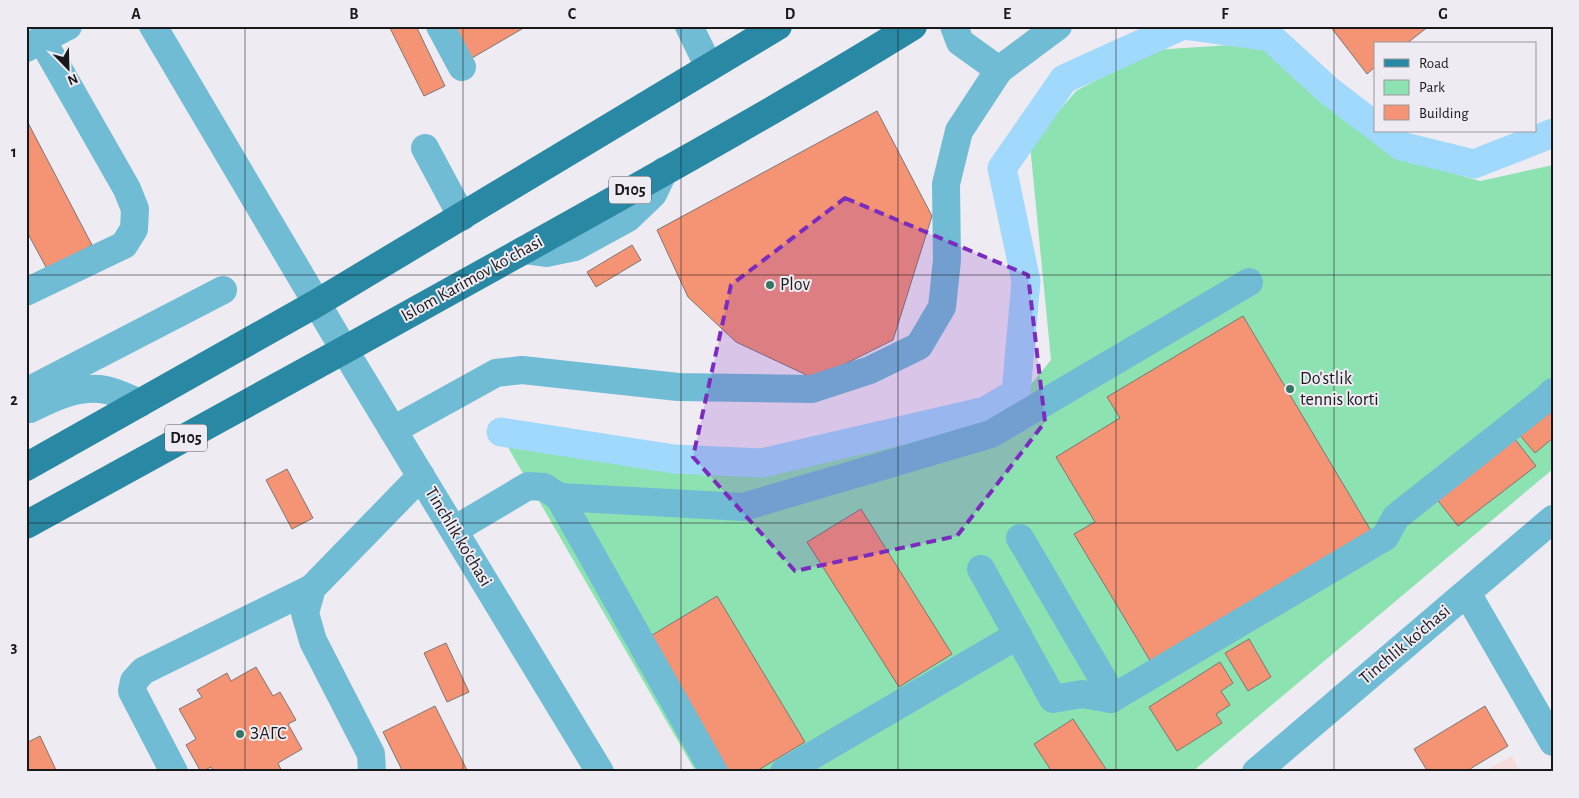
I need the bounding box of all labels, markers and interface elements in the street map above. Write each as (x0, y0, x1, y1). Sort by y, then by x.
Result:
text: A (131, 6, 141, 22)
text: B (349, 6, 359, 22)
text: C (568, 6, 577, 22)
text: D (785, 6, 796, 22)
text: E (1003, 6, 1011, 22)
text: F (1221, 6, 1229, 22)
text: G (1438, 6, 1448, 22)
north arrow (42, 42, 92, 92)
legend (1374, 42, 1536, 132)
text: Road (1419, 56, 1449, 71)
text: N (65, 71, 80, 87)
text: Park (1419, 80, 1445, 95)
text: Building (1419, 106, 1469, 121)
text: 1 (11, 144, 17, 160)
road number: D105 (609, 176, 651, 204)
street label: Islom Karimov koʻchasi (398, 233, 546, 325)
place label: Plov (780, 276, 810, 294)
marker: Plov (764, 279, 776, 291)
place label: Do'stlik tennis korti (1300, 370, 1379, 409)
marker: Do'stlik tennis korti (1284, 383, 1296, 395)
text: 2 (10, 392, 18, 408)
road number: D105 (165, 424, 207, 452)
street label: Tinchlik ko'chasi (421, 484, 495, 590)
street label: Tinchlik ko'chasi (1356, 602, 1454, 688)
text: 3 (11, 639, 18, 655)
place label: ЗАГС (250, 725, 287, 743)
marker: ЗАГС (234, 728, 246, 740)

